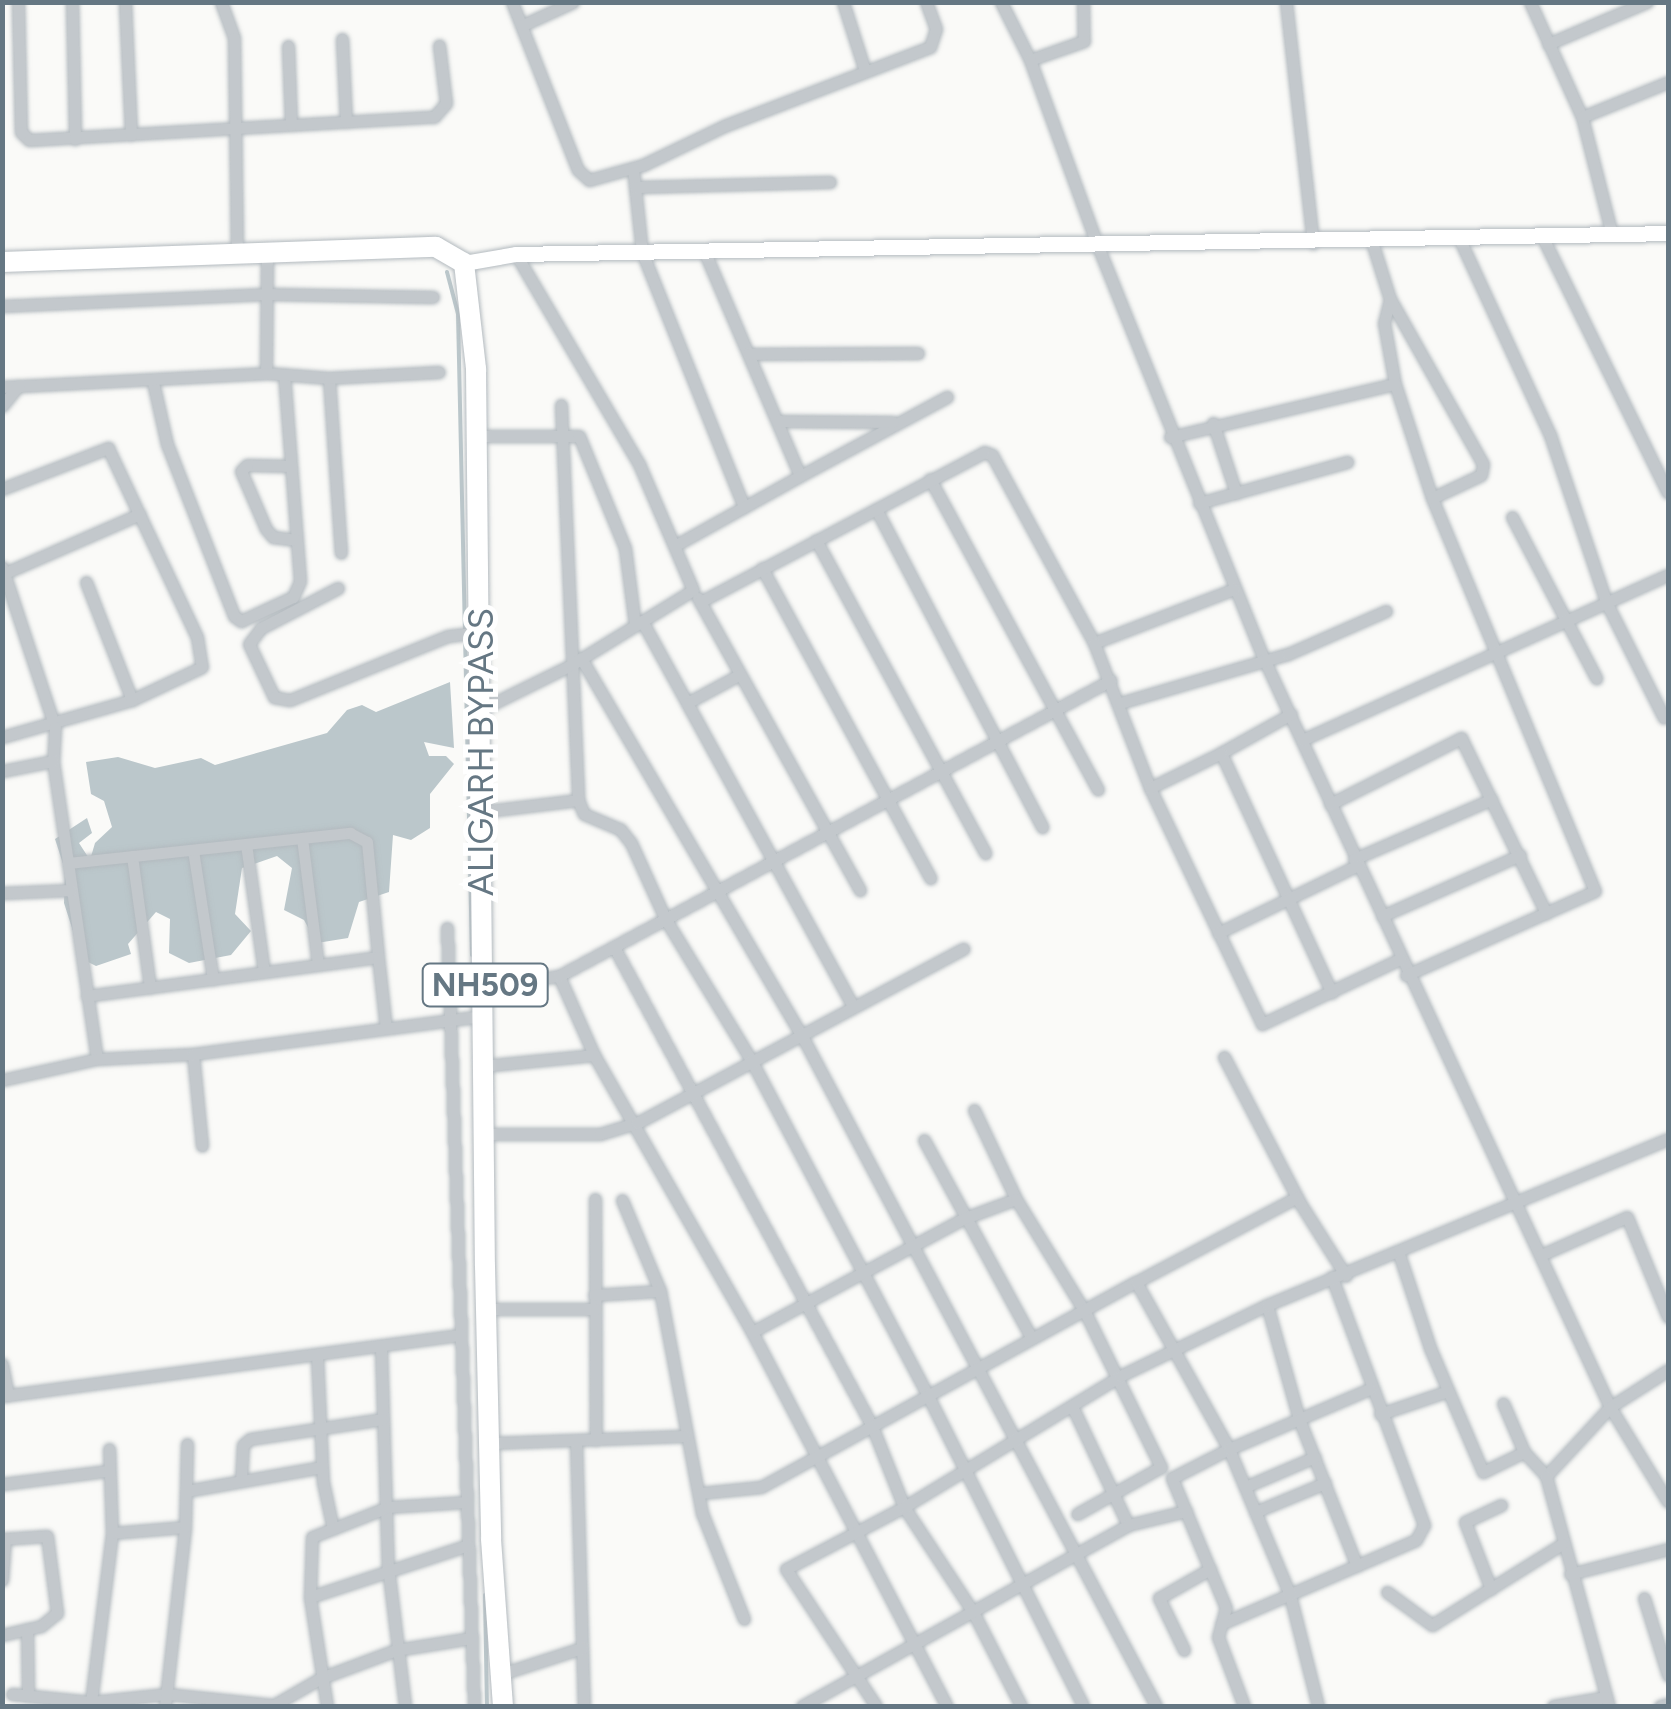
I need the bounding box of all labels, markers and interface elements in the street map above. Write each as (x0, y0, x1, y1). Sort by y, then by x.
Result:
street label: ALIGARH BYPASS (460, 608, 502, 896)
road number: NH509 (420, 958, 550, 1012)

